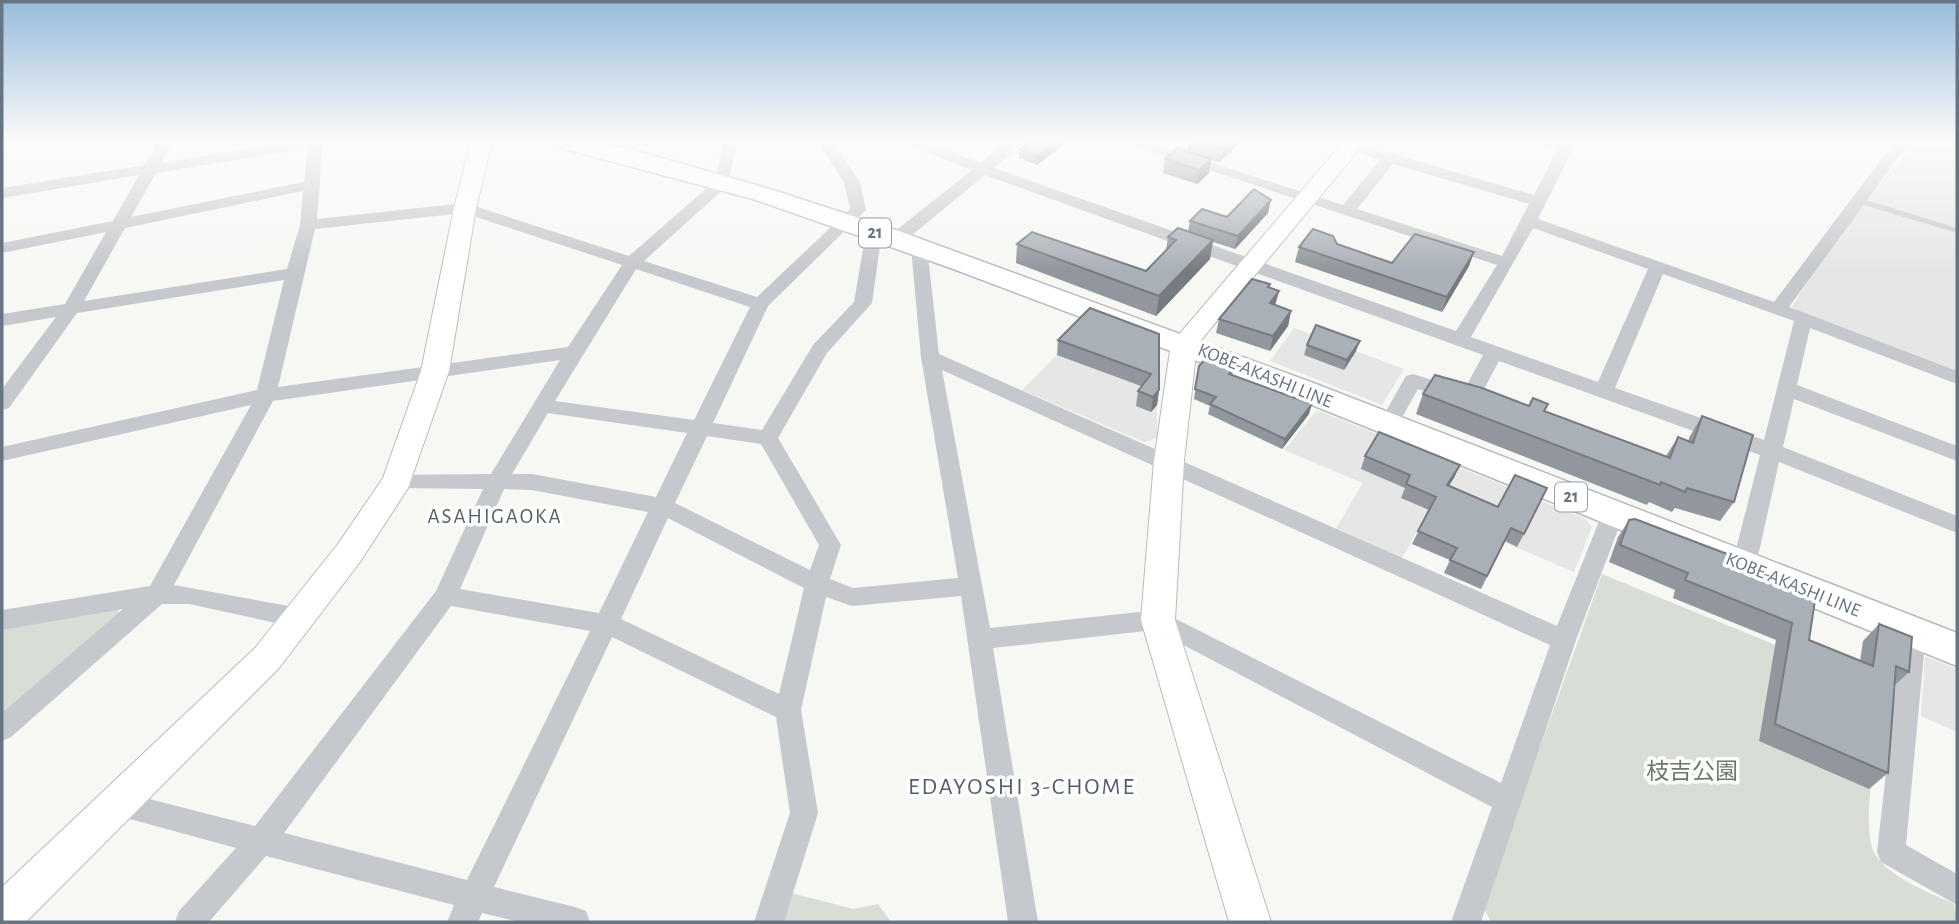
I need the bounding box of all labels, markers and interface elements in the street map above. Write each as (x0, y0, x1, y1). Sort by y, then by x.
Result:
road number: 21 (859, 218, 891, 247)
street label: KOBE-AKASHI LINE (1195, 340, 1335, 412)
road number: 21 (1555, 482, 1587, 512)
district label: ASAHIGAOKA (427, 506, 563, 527)
street label: KOBE-AKASHI LINE (1723, 549, 1863, 621)
park label: 枝吉公園 (1646, 759, 1738, 784)
district label: EDAYOSHI 3-CHOME (908, 775, 1136, 799)

